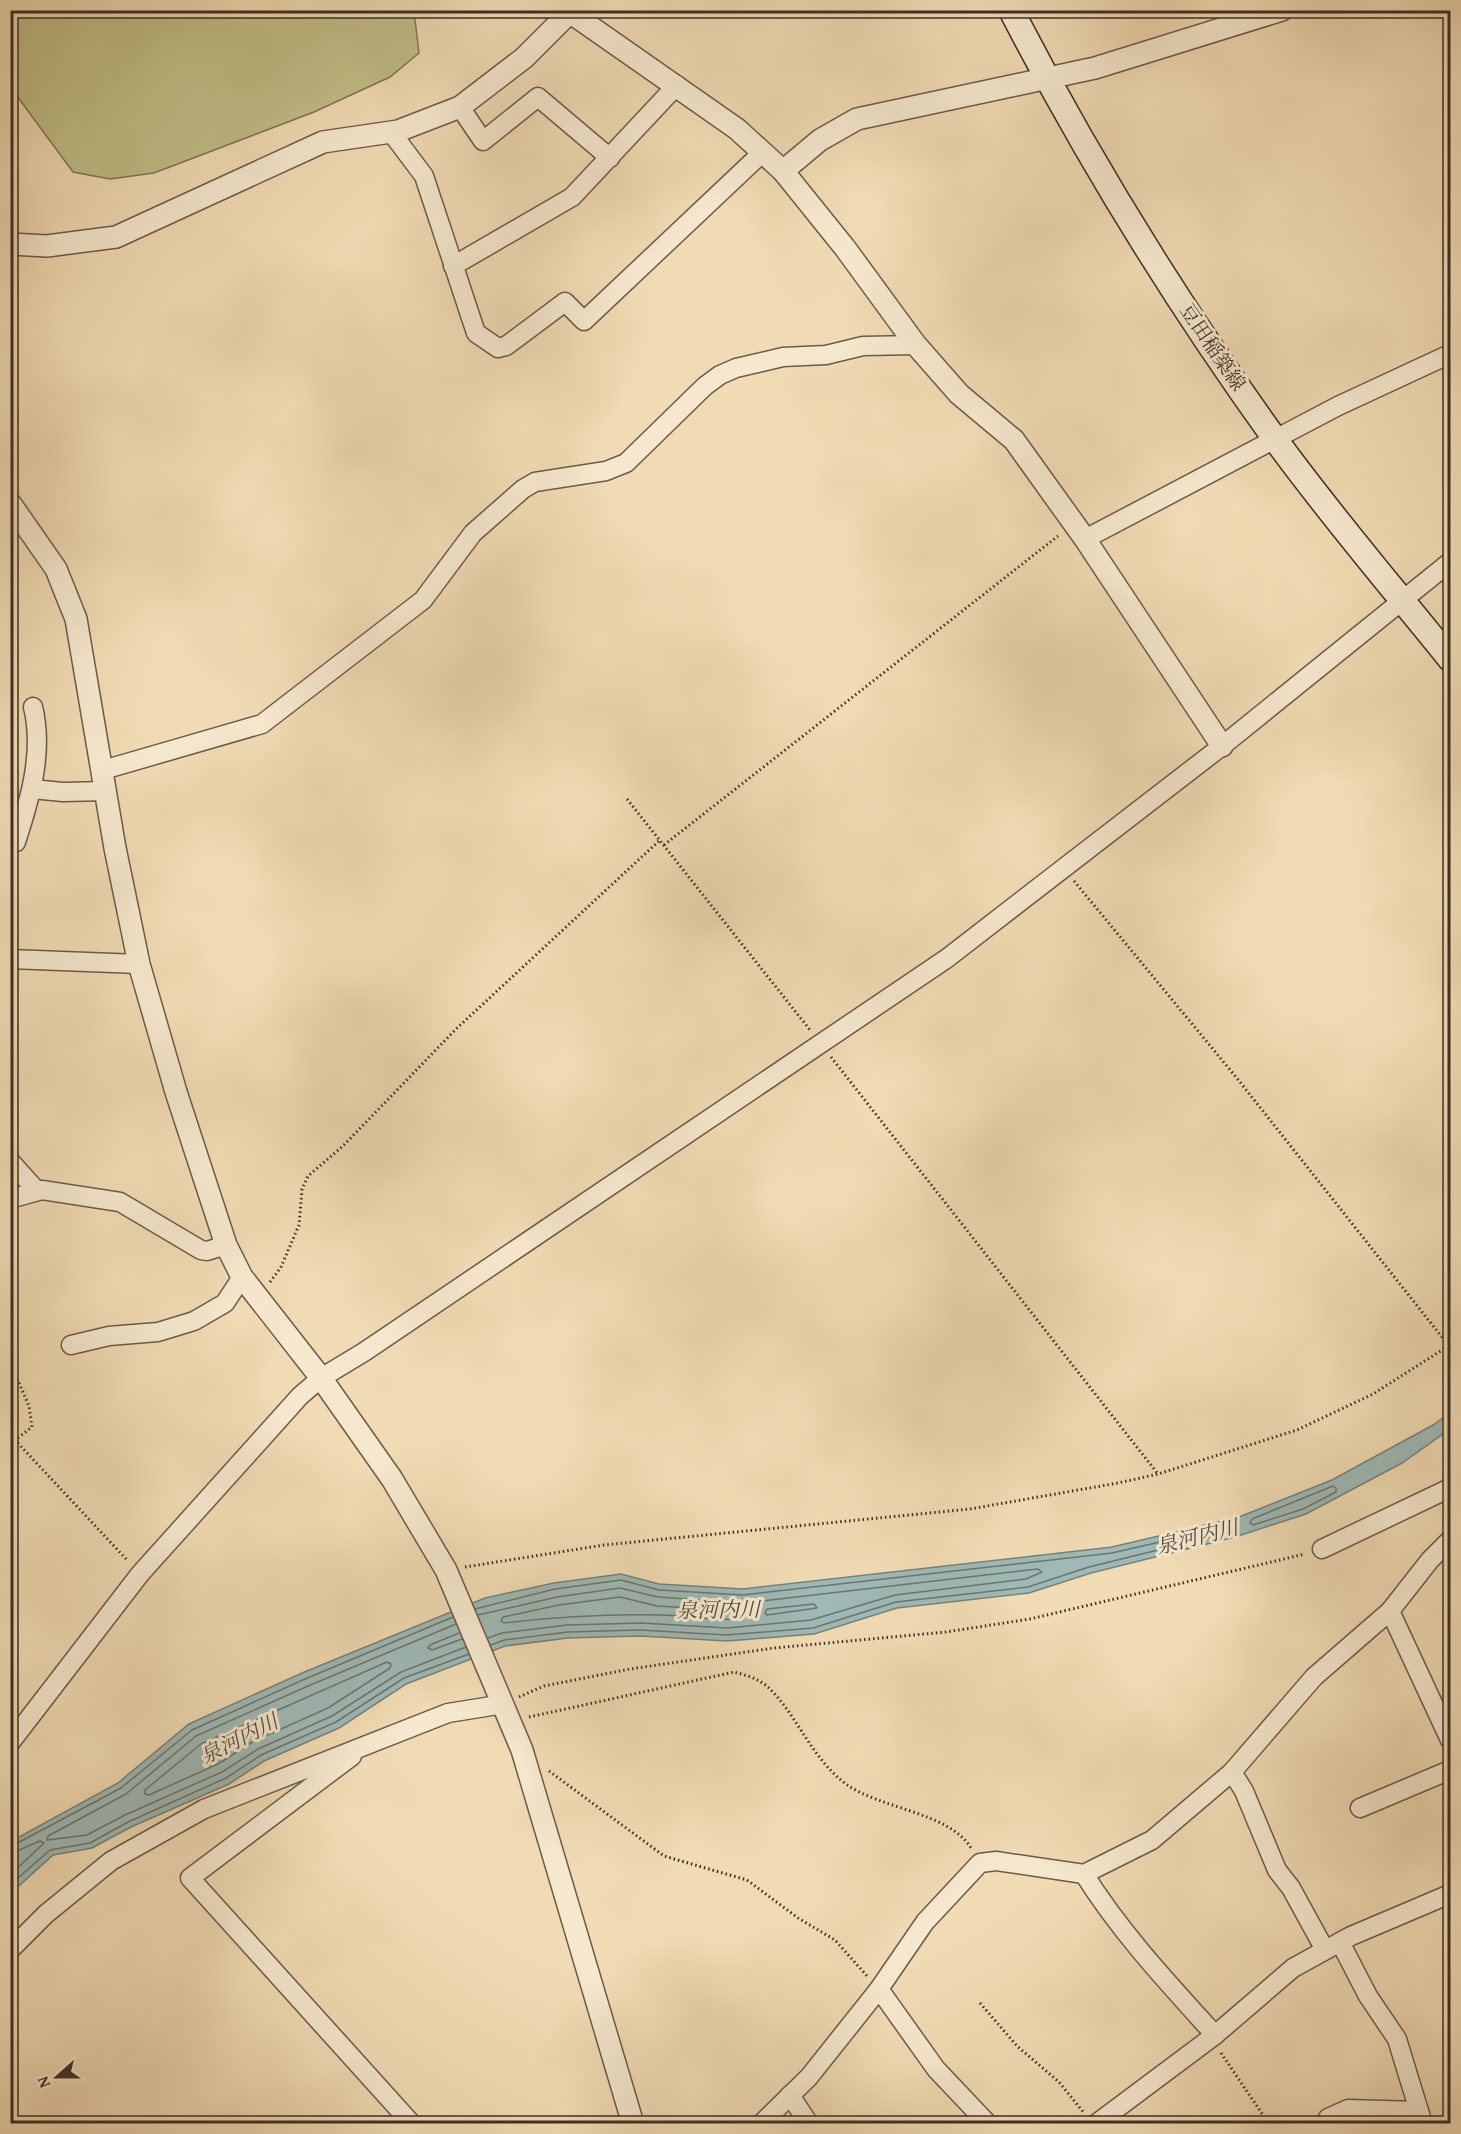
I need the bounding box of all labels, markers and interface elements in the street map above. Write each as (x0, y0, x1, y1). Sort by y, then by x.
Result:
street label: 豆田稲築線 (1173, 297, 1253, 396)
water label: 泉河内川 (1152, 1511, 1243, 1562)
water label: 泉河内川 (676, 1593, 762, 1626)
water label: 泉河内川 (194, 1705, 285, 1771)
north arrow (27, 2047, 87, 2107)
text: N (30, 2073, 56, 2092)

